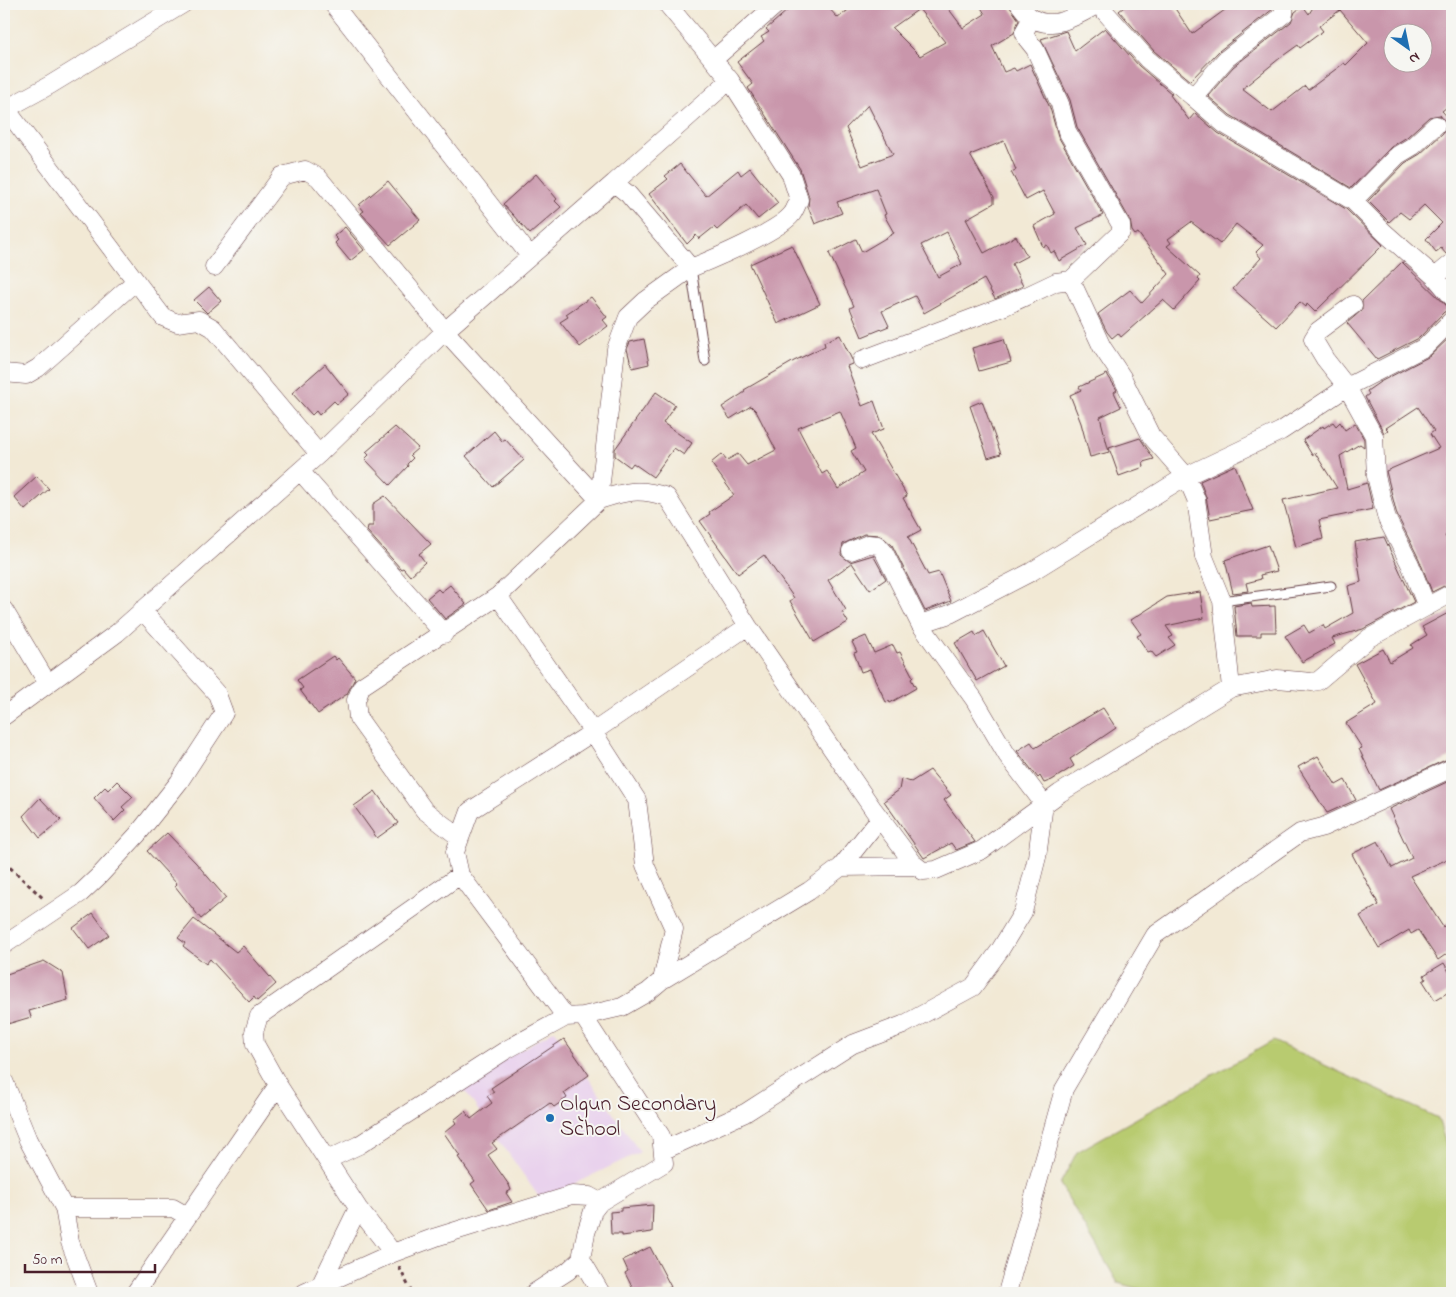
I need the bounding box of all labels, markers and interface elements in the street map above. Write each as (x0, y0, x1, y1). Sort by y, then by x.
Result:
north arrow (1384, 22, 1434, 72)
text: N (1405, 46, 1424, 69)
place label: Olgun Secondary School (560, 1089, 716, 1146)
marker: Olgun Secondary School (544, 1112, 556, 1124)
scale bar (25, 1242, 155, 1274)
text: 50 m (32, 1249, 63, 1271)

